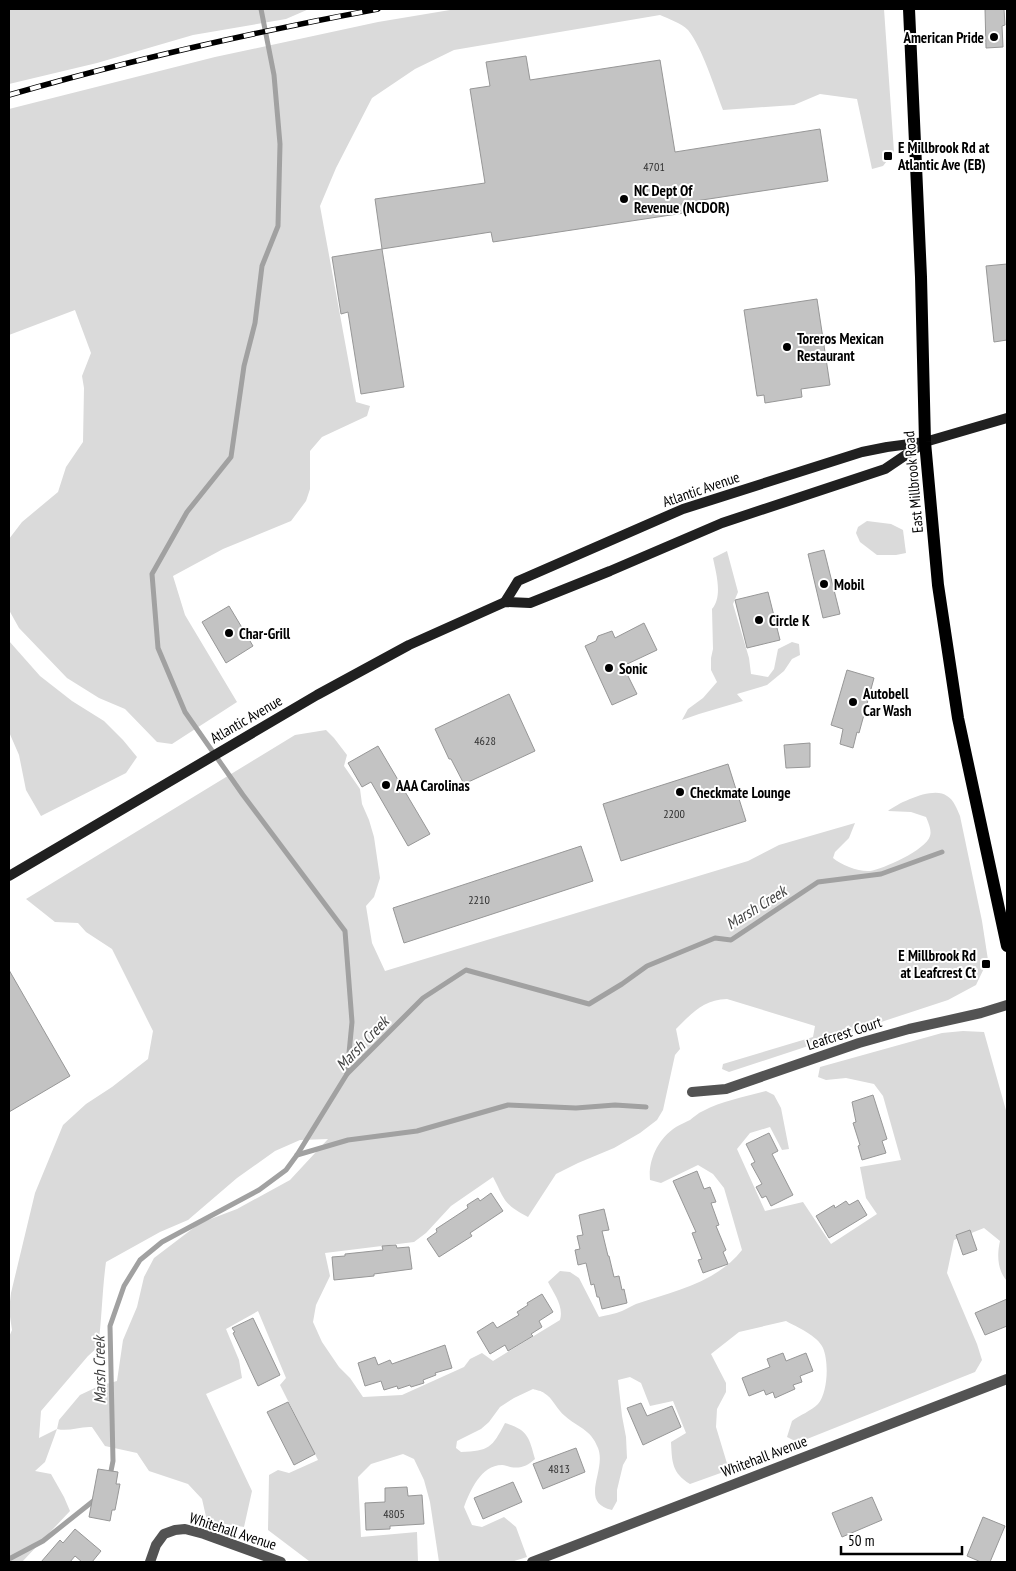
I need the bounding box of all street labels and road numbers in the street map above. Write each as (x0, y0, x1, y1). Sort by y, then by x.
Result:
street label: East Millbrook Road (899, 430, 927, 534)
street label: Atlantic Avenue (660, 467, 742, 511)
street label: Atlantic Avenue (207, 691, 285, 747)
street label: Leafcrest Court (804, 1012, 884, 1054)
street label: Whitehall Avenue (718, 1431, 810, 1481)
street label: Whitehall Avenue (187, 1508, 279, 1554)

